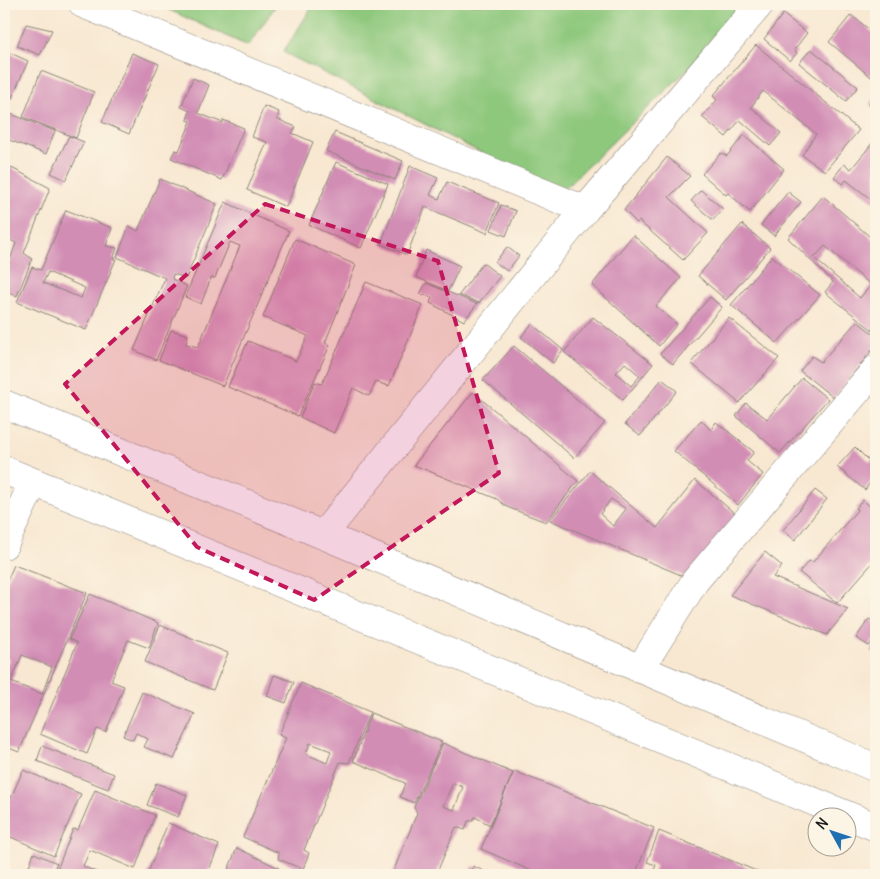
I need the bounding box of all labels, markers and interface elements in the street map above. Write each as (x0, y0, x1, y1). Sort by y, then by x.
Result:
north arrow (808, 806, 858, 856)
text: N (812, 814, 832, 833)

